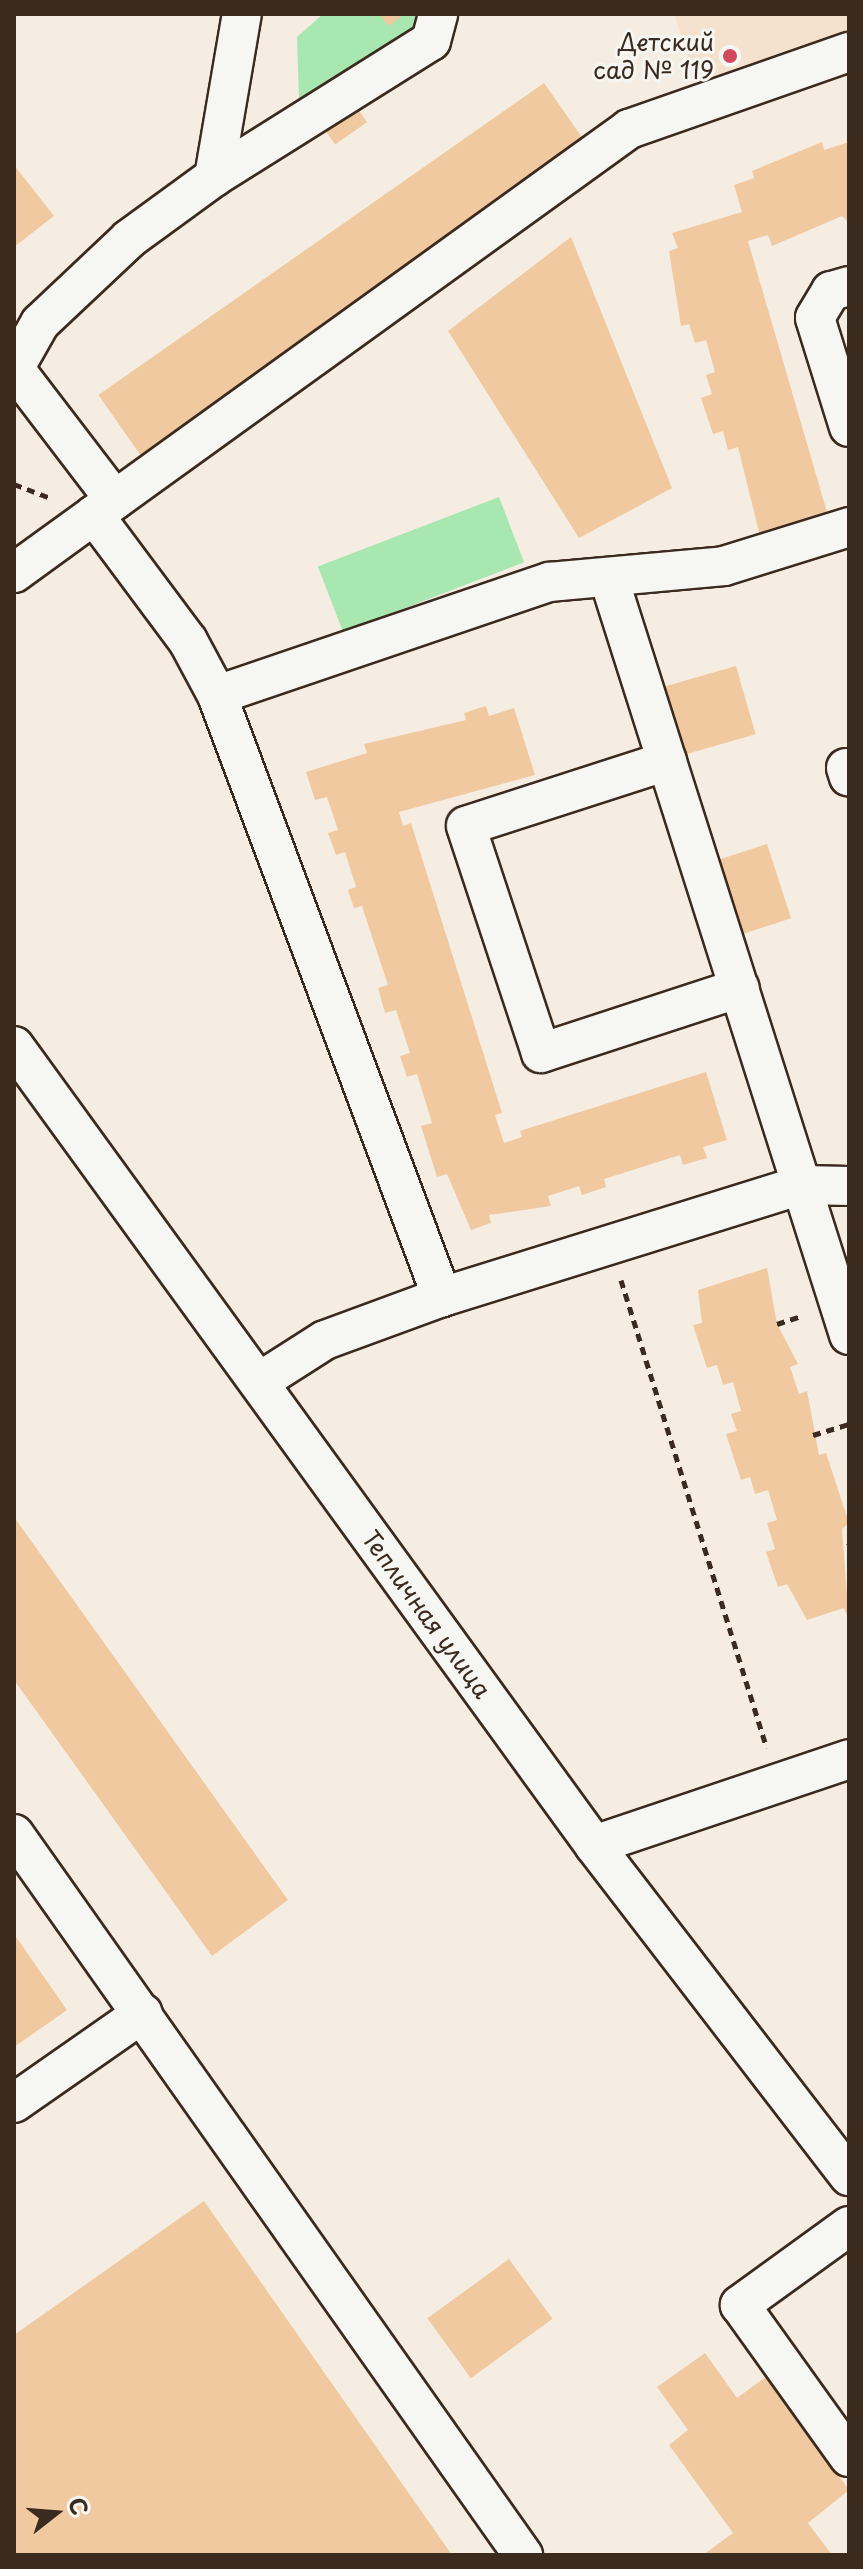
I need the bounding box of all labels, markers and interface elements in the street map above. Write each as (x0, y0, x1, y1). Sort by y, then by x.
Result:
place label: Детский сад № 119 (593, 28, 714, 84)
marker: Детский сад № 119 (721, 47, 739, 65)
street label: Тепличная улица (356, 1524, 498, 1704)
north arrow (16, 2473, 96, 2553)
text: С (61, 2493, 98, 2519)

